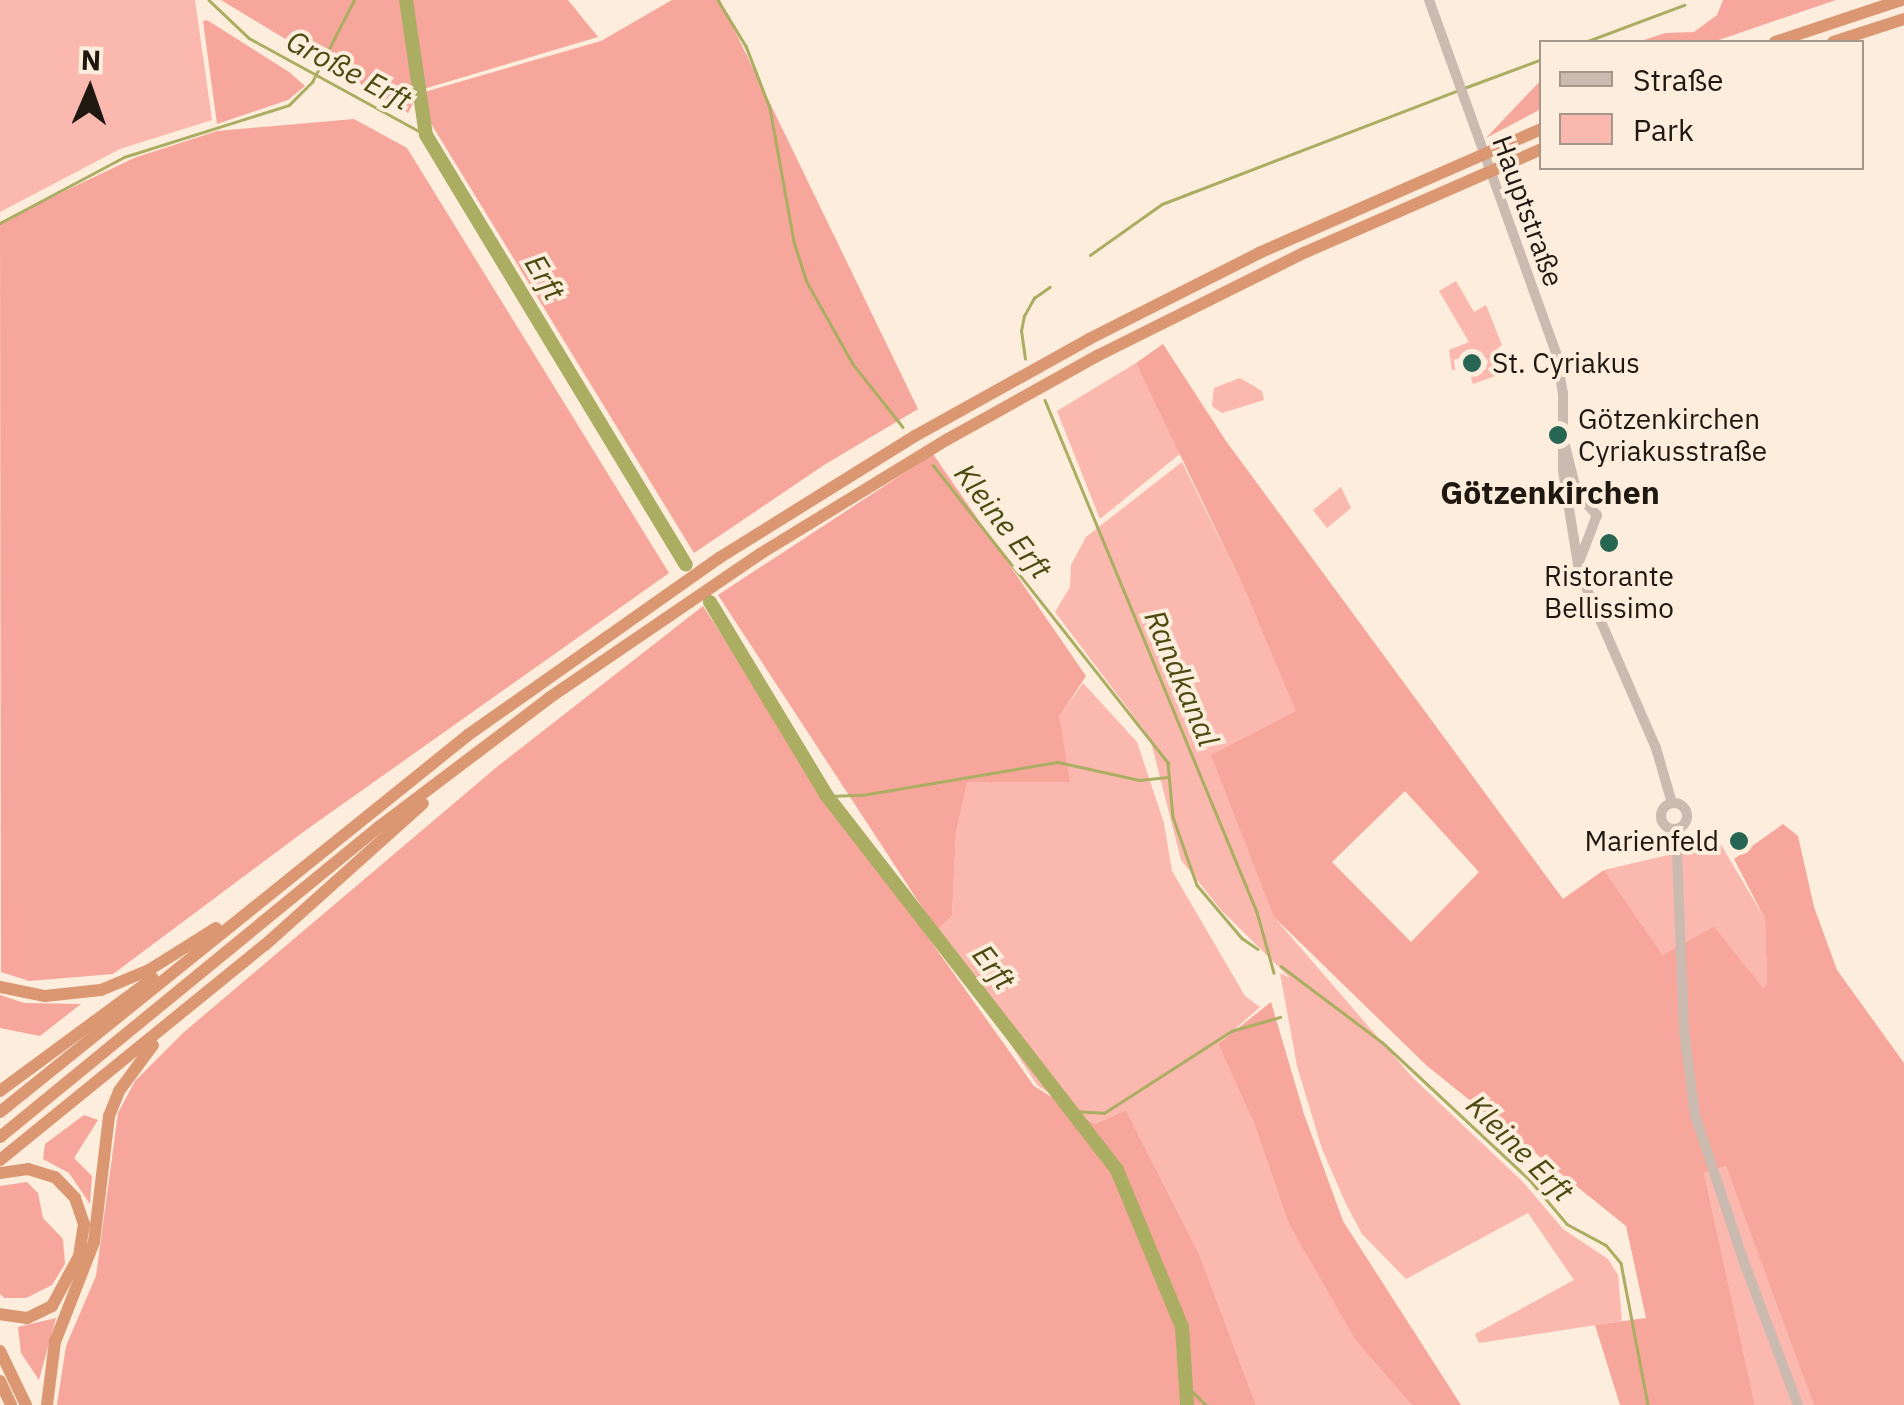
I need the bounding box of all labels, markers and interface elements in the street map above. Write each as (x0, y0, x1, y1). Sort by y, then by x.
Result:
water label: Große Erft (281, 22, 417, 118)
north arrow (40, 40, 140, 140)
legend (1539, 40, 1864, 170)
text: N (80, 41, 102, 78)
text: Straße (1633, 60, 1724, 99)
text: Park (1633, 110, 1694, 149)
street label: Hauptstraße (1485, 131, 1571, 291)
water label: Erft (517, 248, 573, 306)
place label: St. Cyriakus (1492, 346, 1640, 380)
marker: St. Cyriakus (1461, 352, 1483, 374)
place label: Götzenkirchen Cyriakusstraße (1578, 402, 1767, 468)
marker: Götzenkirchen Cyriakusstraße (1547, 424, 1569, 446)
water label: Kleine Erft (947, 456, 1059, 586)
district label: Götzenkirchen (1440, 473, 1660, 511)
marker: Ristorante Bellissimo (1598, 532, 1620, 554)
place label: Ristorante Bellissimo (1544, 559, 1674, 625)
water label: Randkanal (1137, 604, 1227, 752)
place label: Marienfeld (1585, 824, 1719, 858)
marker: Marienfeld (1728, 830, 1750, 852)
water label: Erft (965, 937, 1023, 997)
water label: Kleine Erft (1459, 1087, 1581, 1209)

